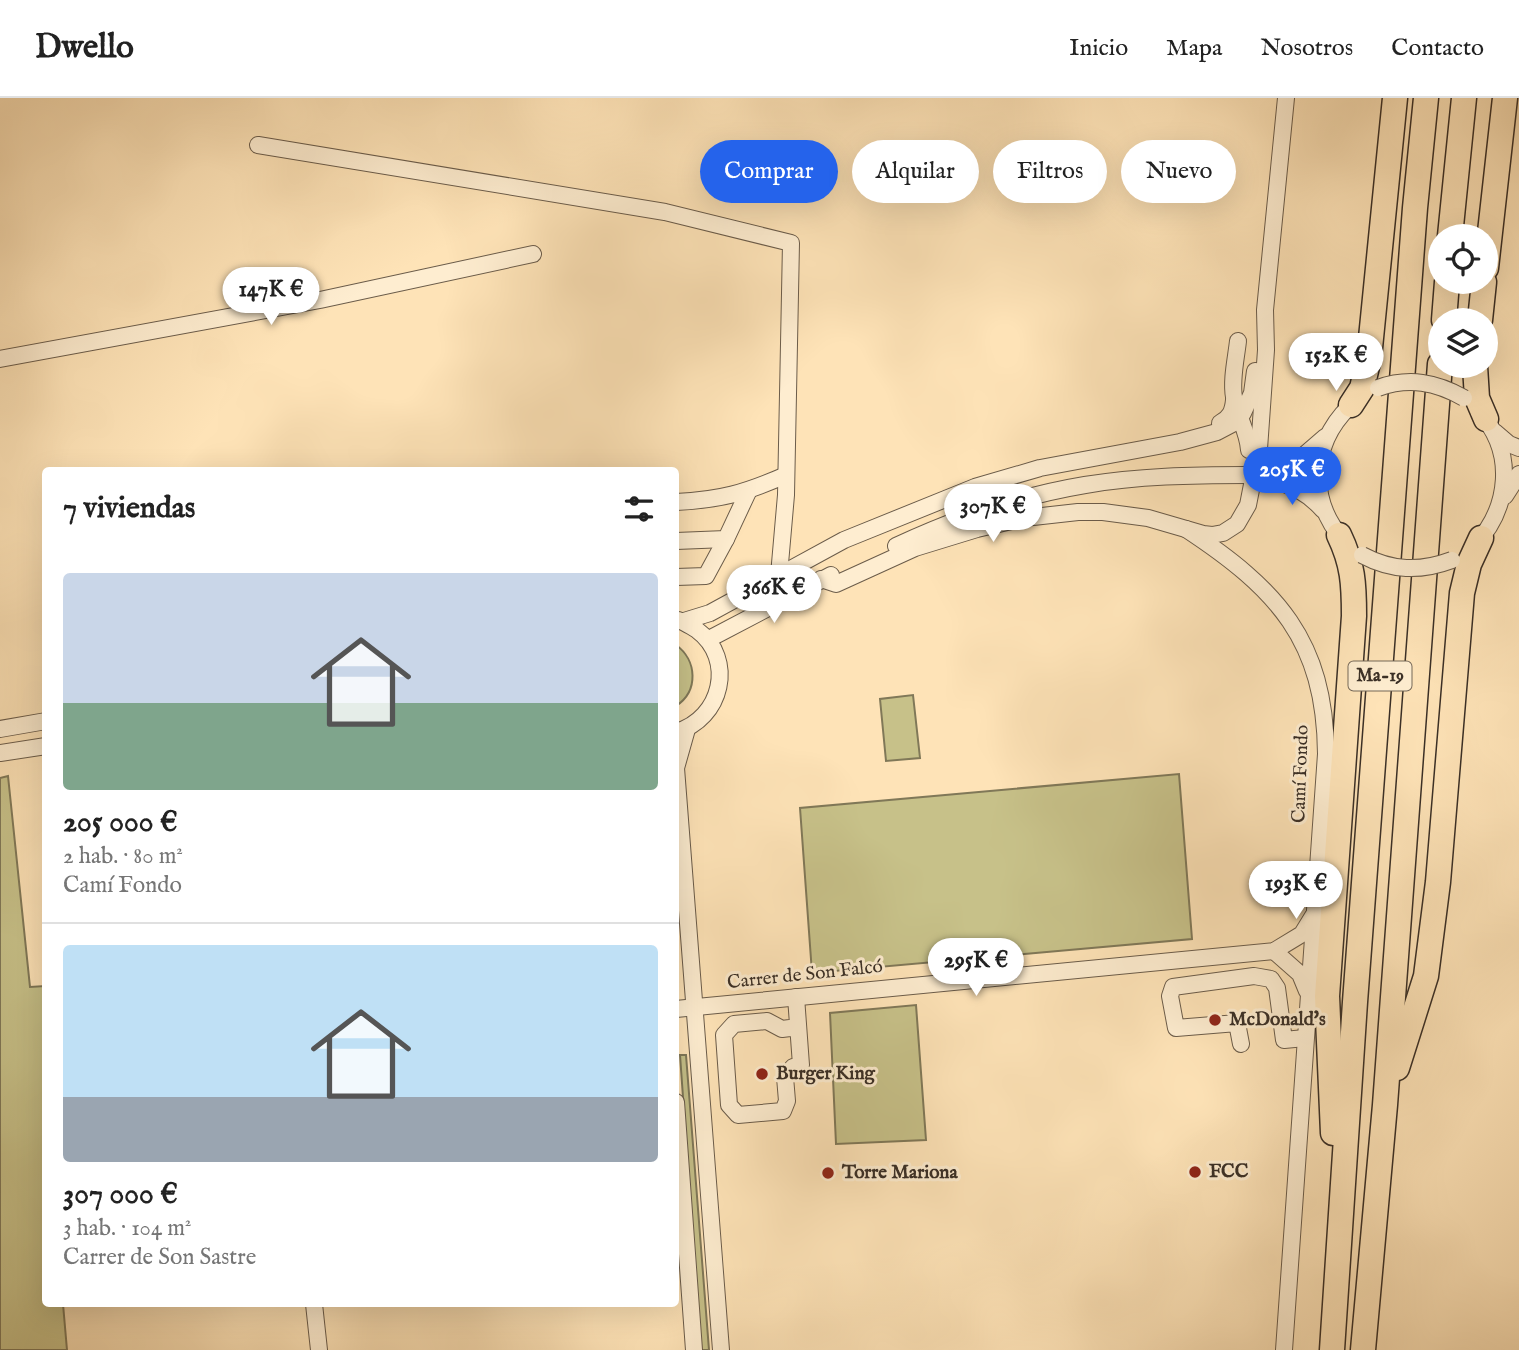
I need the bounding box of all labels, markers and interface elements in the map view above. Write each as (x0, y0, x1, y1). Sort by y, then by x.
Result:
text: Dwello (35, 27, 134, 69)
text: Inicio (1069, 33, 1128, 64)
text: Mapa (1166, 33, 1222, 64)
text: Nosotros (1260, 33, 1353, 64)
text: Contacto (1391, 33, 1484, 64)
chip: Comprar (700, 140, 838, 203)
chip: Alquilar (852, 140, 979, 203)
chip: Filtros (993, 140, 1107, 203)
chip: Nuevo (1121, 140, 1236, 203)
map controls (1428, 224, 1498, 378)
button: locate (1428, 224, 1498, 294)
pin: 147K € (214, 268, 328, 327)
text: 147K € (238, 275, 304, 304)
button: layers (1428, 308, 1498, 378)
pin: 152K € (1279, 334, 1393, 393)
text: 152K € (1305, 341, 1367, 370)
pin: 205K € (1235, 448, 1349, 507)
text: 205K € (1259, 455, 1325, 484)
pin: 307K € (936, 484, 1050, 544)
text: 7 viviendas (63, 490, 195, 528)
icon: filters (620, 490, 658, 528)
text: 307K € (960, 492, 1026, 521)
pin: 366K € (717, 566, 831, 625)
text: 366K € (742, 573, 806, 602)
icon: home (298, 619, 424, 745)
road number: Ma-19 (1348, 662, 1412, 690)
street label: Camí Fondo (1287, 724, 1315, 824)
text: 205 000 € (63, 804, 178, 842)
text: 2 hab. · 80 m² (63, 842, 183, 871)
pin: 193K € (1239, 862, 1353, 921)
text: 193K € (1265, 869, 1327, 898)
text: Camí Fondo (63, 871, 182, 900)
pin: 295K € (919, 939, 1033, 998)
text: 295K € (944, 946, 1008, 975)
street label: Carrer de Son Falcó (726, 955, 884, 995)
icon: home (298, 991, 424, 1117)
place label: McDonald's (1229, 1008, 1326, 1032)
marker: McDonald's (1207, 1012, 1223, 1028)
place label: Burger King (776, 1062, 875, 1086)
marker: Burger King (754, 1066, 770, 1082)
place label: FCC (1209, 1160, 1249, 1184)
place label: Torre Mariona (841, 1161, 958, 1185)
marker: FCC (1187, 1164, 1203, 1180)
marker: Torre Mariona (820, 1165, 836, 1181)
text: 307 000 € (63, 1176, 178, 1214)
text: 3 hab. · 104 m² (63, 1214, 191, 1243)
text: Carrer de Son Sastre (63, 1243, 256, 1272)

